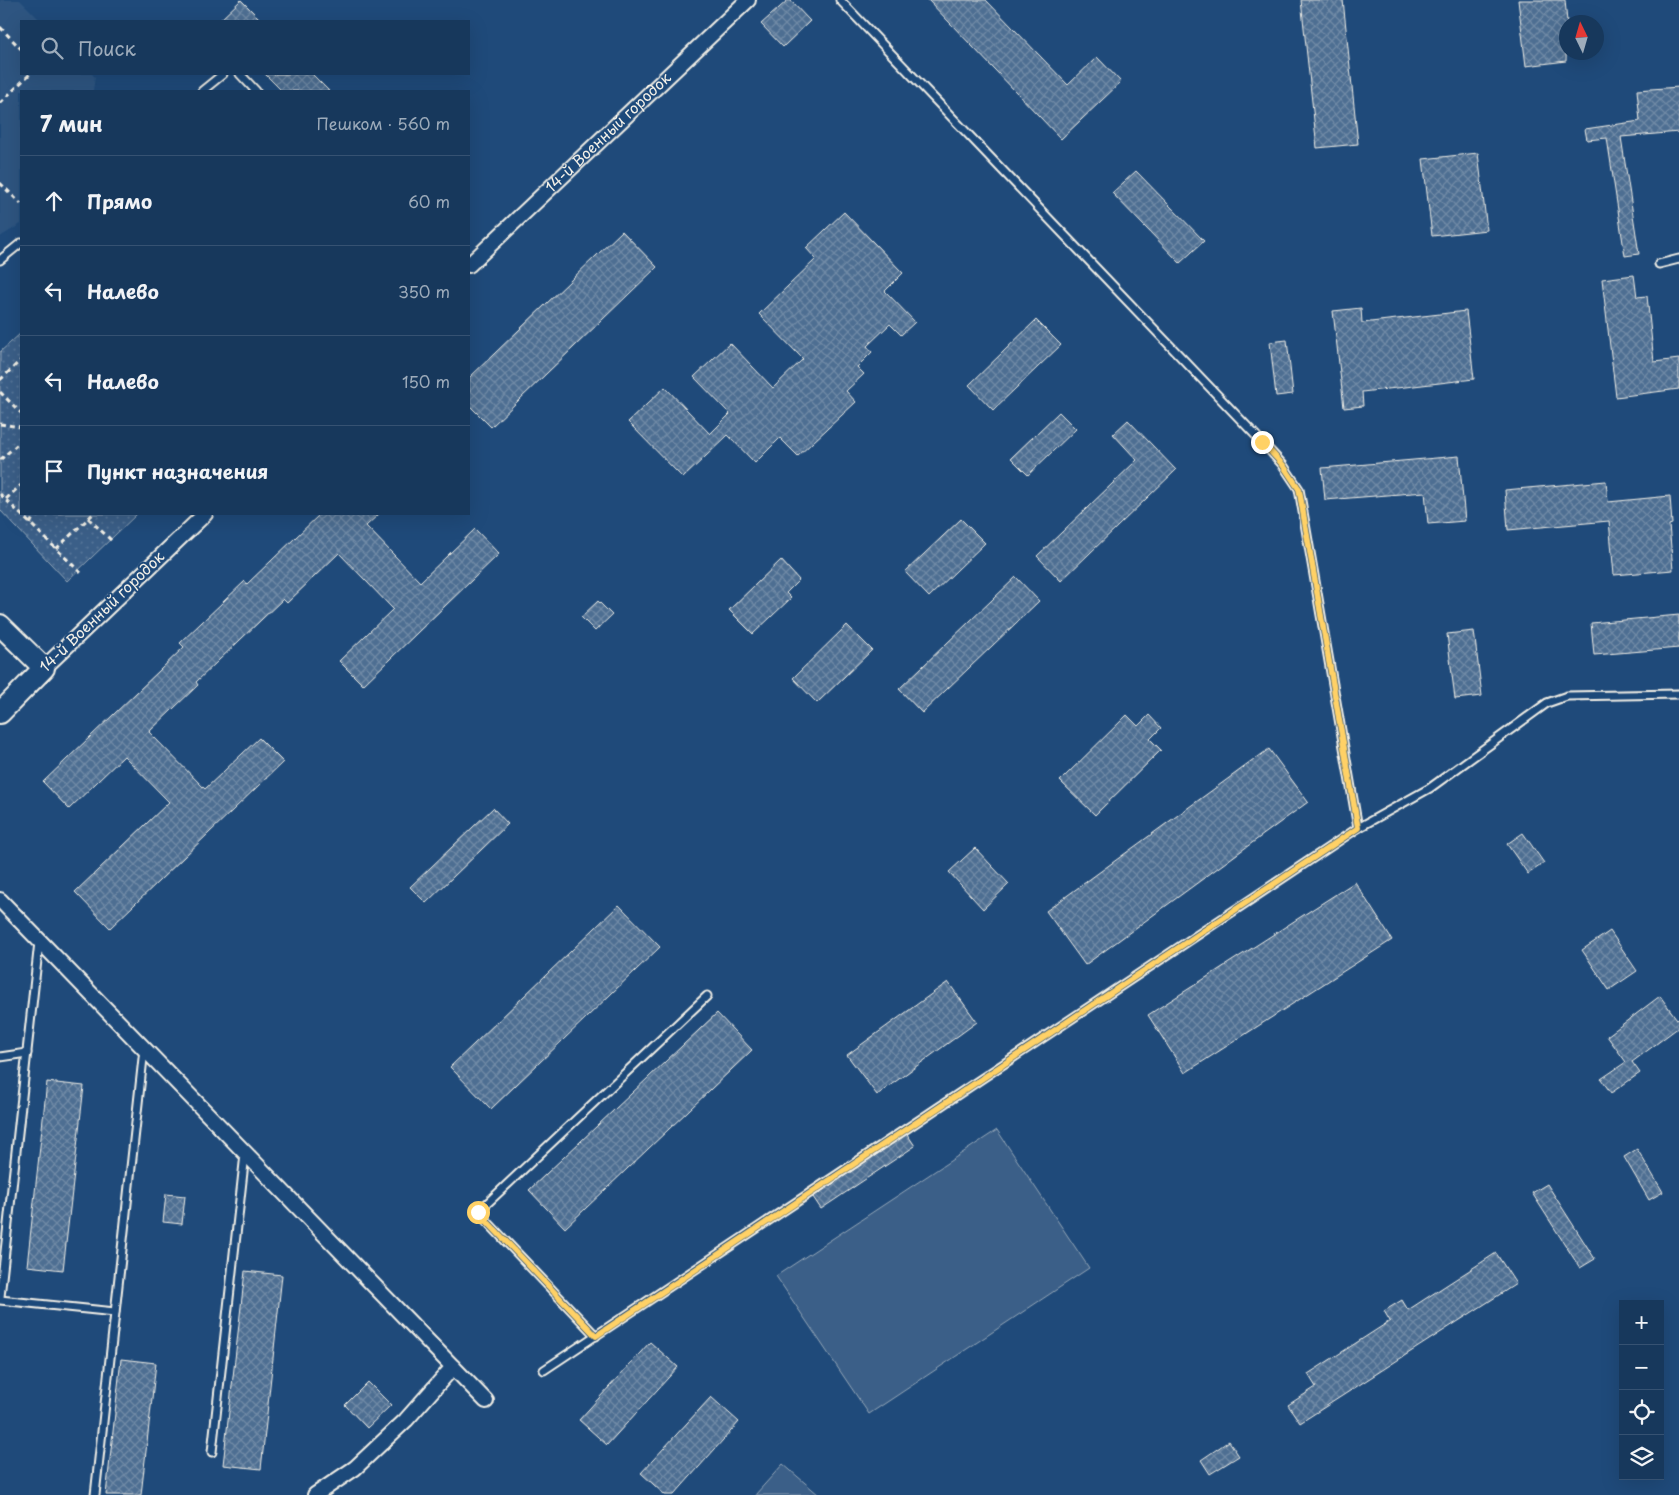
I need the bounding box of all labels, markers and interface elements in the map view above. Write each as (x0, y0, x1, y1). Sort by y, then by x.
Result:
north arrow (1559, 15, 1604, 60)
search box (20, 20, 470, 75)
icon: search (38, 34, 66, 62)
text: Поиск (78, 34, 136, 62)
street label: 14-й Военный городок (539, 66, 675, 197)
text: 7 мин (40, 107, 103, 139)
text: Пешком · 560 m (316, 111, 450, 135)
icon: ahead (40, 187, 68, 215)
text: Прямо (87, 187, 152, 215)
text: 60 m (408, 189, 450, 213)
icon: left (40, 277, 68, 305)
text: Налево (87, 277, 159, 305)
text: 350 m (398, 279, 450, 303)
icon: left (40, 367, 68, 395)
text: Налево (87, 367, 159, 395)
text: 150 m (402, 369, 450, 393)
route end (1251, 431, 1274, 454)
icon: arrive (40, 457, 68, 485)
text: Пункт назначения (87, 457, 268, 485)
street label: 14-й Военный городок (33, 545, 169, 677)
route start (467, 1201, 490, 1224)
map controls (1619, 1300, 1664, 1480)
button: + (1619, 1300, 1664, 1345)
button: − (1619, 1345, 1664, 1390)
button: locate (1619, 1390, 1664, 1435)
button: layers (1619, 1435, 1664, 1480)

